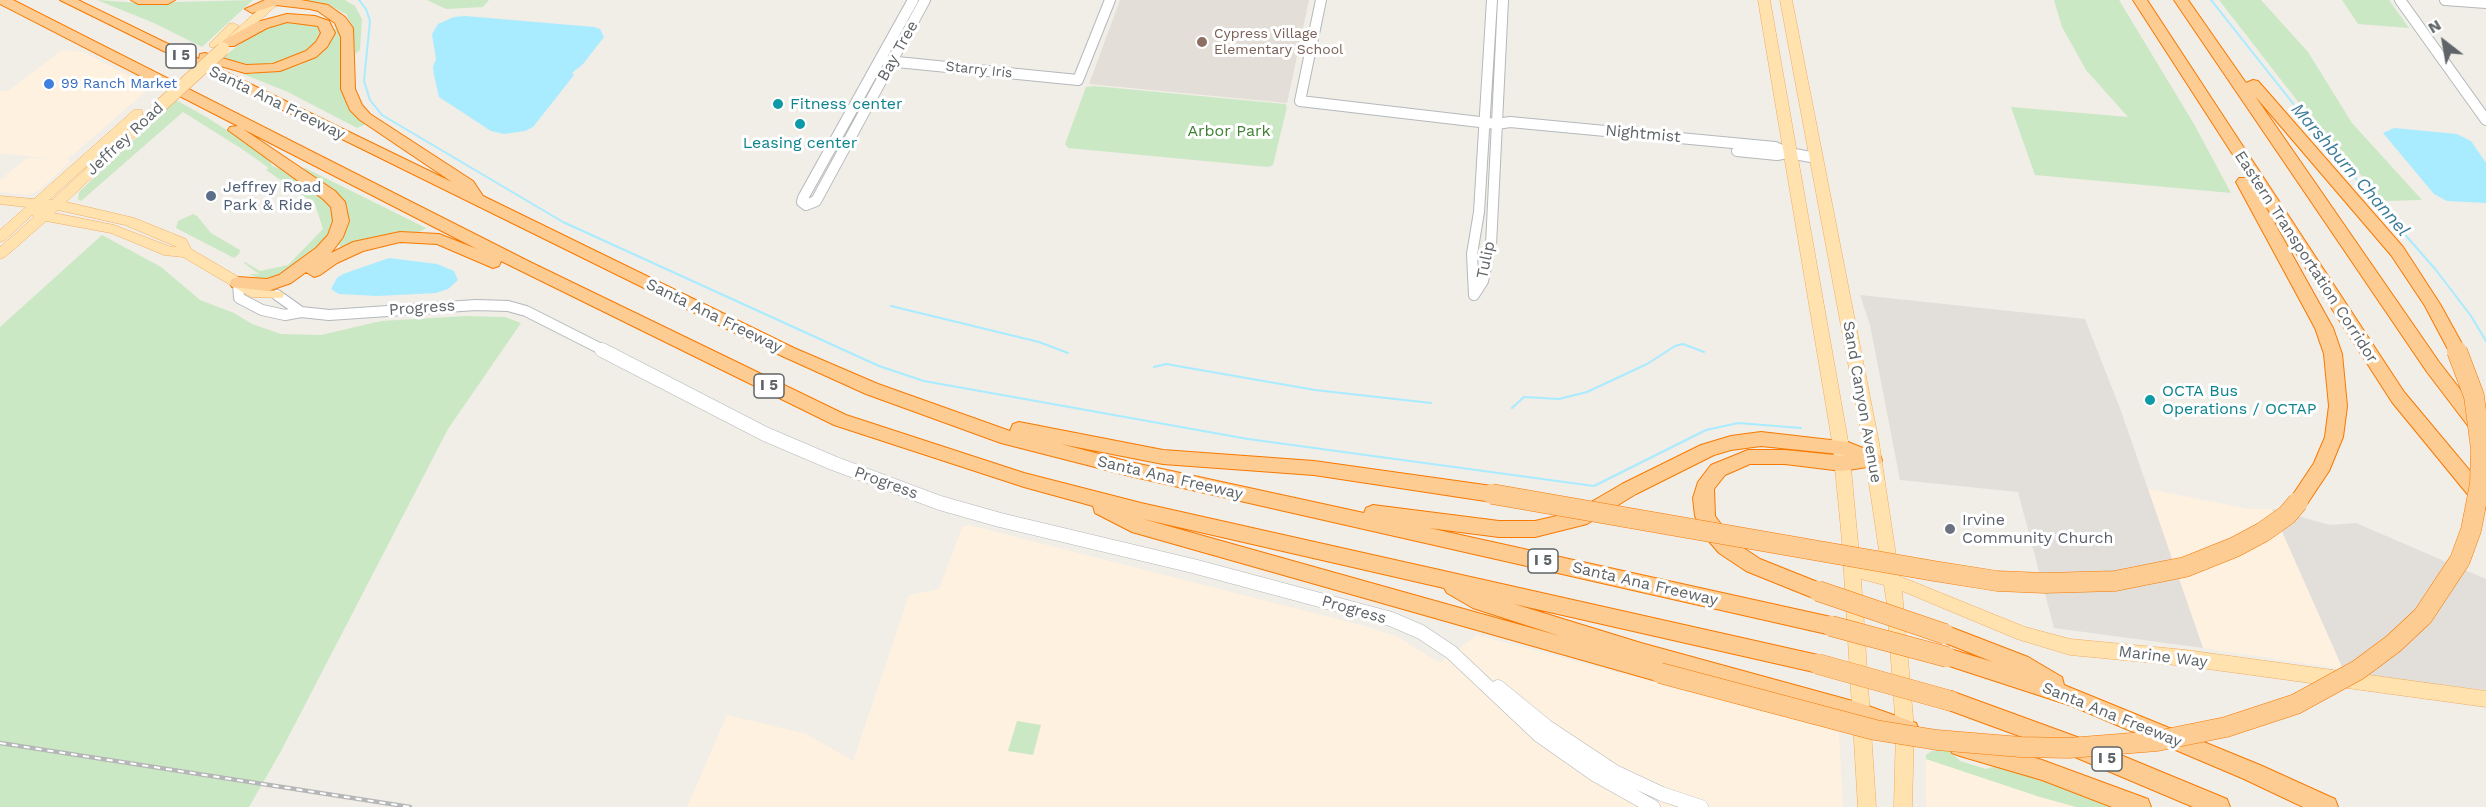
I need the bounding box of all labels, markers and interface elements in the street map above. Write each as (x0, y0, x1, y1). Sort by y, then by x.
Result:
north arrow (2414, 12, 2474, 72)
text: N (2424, 15, 2444, 37)
street label: Bay Tree (874, 17, 922, 85)
place label: Cypress Village Elementary School (1214, 26, 1343, 58)
marker: Cypress Village Elementary School (1195, 35, 1209, 49)
road number: I 5 (166, 44, 196, 68)
street label: Starry Iris (945, 58, 1013, 82)
street label: Santa Ana Freeway (206, 62, 348, 144)
place label: 99 Ranch Market (61, 76, 177, 92)
marker: 99 Ranch Market (42, 77, 56, 91)
place label: Fitness center (790, 94, 903, 114)
marker: Fitness center (771, 97, 785, 111)
street label: Jeffrey Road (82, 98, 168, 180)
water label: Marshburn Channel (2286, 99, 2414, 241)
marker: Leasing center (793, 117, 807, 131)
park label: Arbor Park (1187, 121, 1271, 141)
street label: Nightmist (1604, 121, 1682, 147)
place label: Leasing center (743, 133, 857, 153)
street label: Eastern Transportation Corridor (2230, 147, 2382, 367)
place label: Jeffrey Road Park & Ride (223, 177, 322, 215)
marker: Jeffrey Road Park & Ride (204, 189, 218, 203)
street label: Tulip (1473, 240, 1499, 280)
street label: Santa Ana Freeway (643, 275, 785, 357)
street label: Progress (388, 296, 456, 320)
street label: Sand Canyon Avenue (1838, 320, 1886, 484)
road number: I 5 (754, 374, 784, 398)
place label: OCTA Bus Operations / OCTAP (2162, 381, 2316, 419)
marker: OCTA Bus Operations / OCTAP (2143, 393, 2157, 407)
street label: Santa Ana Freeway (1095, 452, 1245, 504)
street label: Progress (851, 463, 921, 503)
place label: Irvine Community Church (1962, 510, 2113, 548)
marker: Irvine Community Church (1943, 522, 1957, 536)
road number: I 5 (1528, 549, 1558, 573)
street label: Santa Ana Freeway (1570, 558, 1720, 610)
street label: Progress (1319, 592, 1389, 628)
street label: Marine Way (2117, 642, 2209, 672)
street label: Santa Ana Freeway (2039, 678, 2185, 752)
road number: I 5 (2092, 747, 2122, 771)

